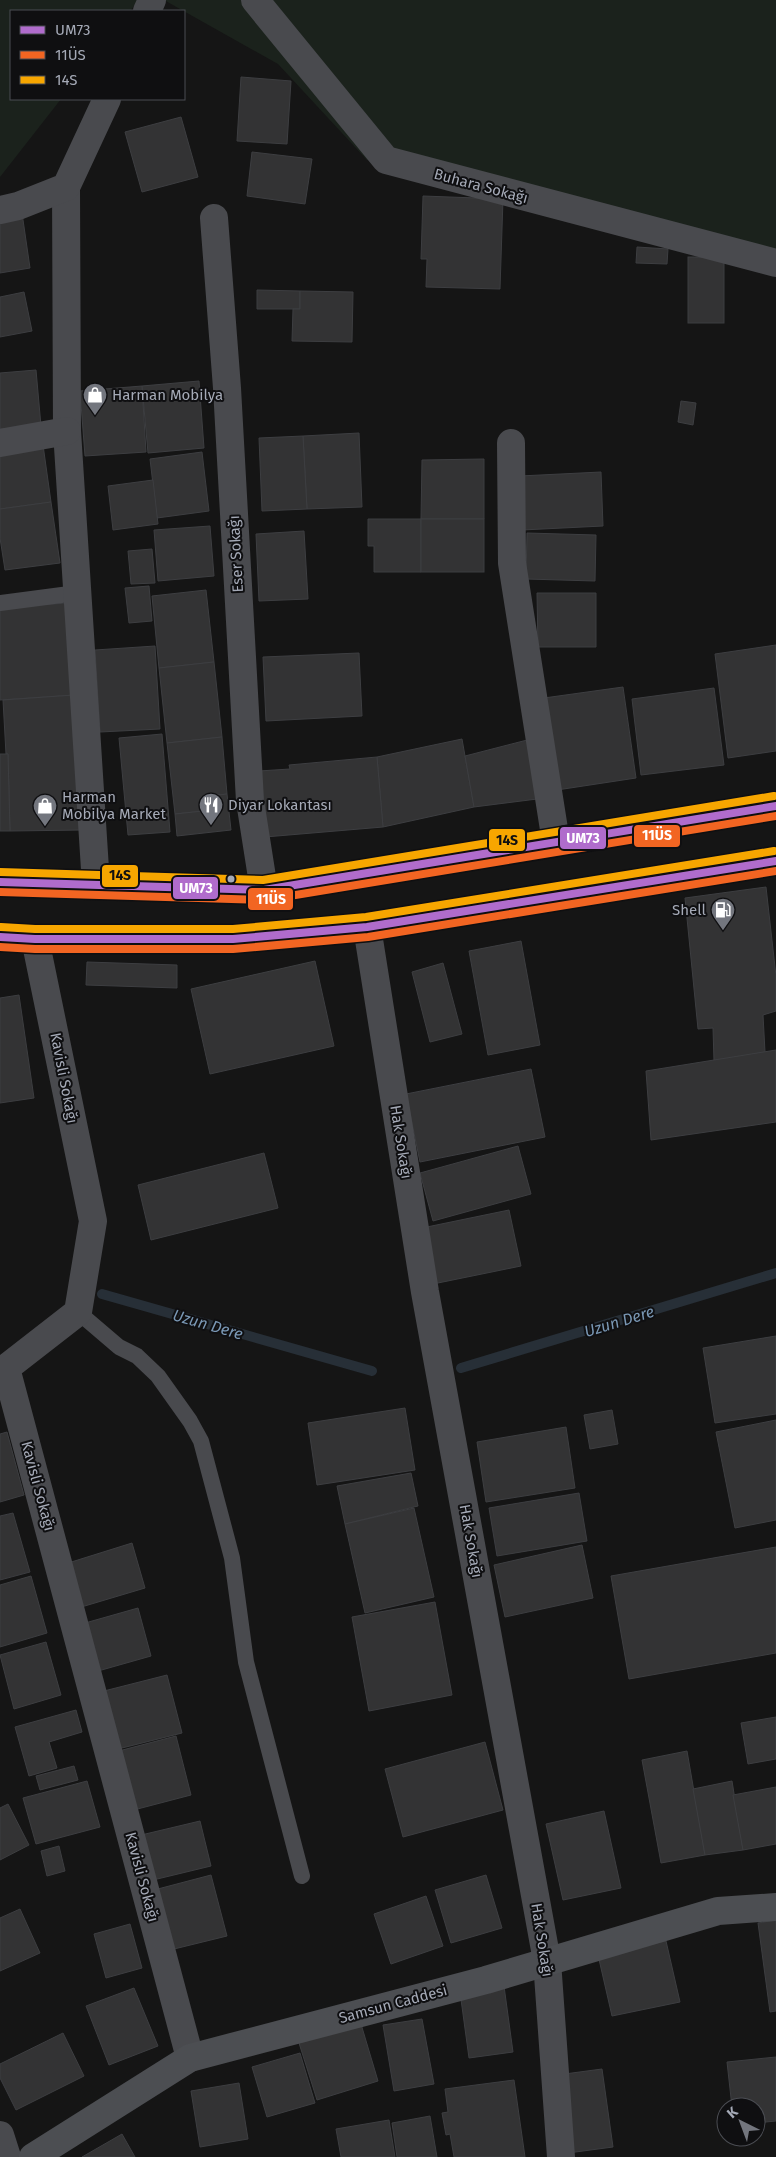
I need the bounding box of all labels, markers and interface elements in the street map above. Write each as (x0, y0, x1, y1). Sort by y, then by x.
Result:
legend (10, 10, 185, 100)
text: UM73 (55, 21, 90, 39)
text: 11ÜS (55, 46, 86, 64)
text: 14S (55, 71, 77, 89)
street label: Buhara Sokağı (432, 165, 530, 207)
shop icon: Harman Mobilya (82, 382, 108, 416)
place label: Harman Mobilya (112, 386, 223, 404)
street label: Eser Sokağı (225, 515, 247, 593)
place label: Harman Mobilya Market (62, 788, 166, 823)
restaurant icon: Diyar Lokantası (198, 792, 224, 826)
shop icon: Harman Mobilya Market (32, 793, 58, 827)
place label: Diyar Lokantası (228, 796, 332, 814)
line badge: 11ÜS (633, 824, 681, 848)
line badge: UM73 (559, 826, 607, 850)
text: 11ÜS (642, 826, 672, 844)
line badge: 14S (488, 828, 526, 852)
text: UM73 (566, 830, 600, 847)
text: 14S (496, 832, 518, 849)
line badge: 14S (101, 864, 139, 888)
text: 14S (109, 867, 131, 884)
unlabelled marker (226, 874, 236, 884)
line badge: UM73 (172, 876, 219, 900)
text: UM73 (179, 880, 213, 897)
line badge: 11ÜS (247, 887, 294, 911)
text: 11ÜS (256, 890, 286, 908)
fuel station icon: Shell (710, 897, 736, 931)
place label: Shell (672, 901, 707, 919)
street label: Kavisli Sokağı (46, 1031, 82, 1125)
street label: Hak Sokağı (386, 1104, 416, 1180)
water label: Uzun Dere (582, 1302, 656, 1341)
water label: Uzun Dere (171, 1305, 245, 1344)
street label: Kavisli Sokağı (17, 1439, 59, 1533)
street label: Hak Sokağı (456, 1503, 486, 1579)
street label: Kavisli Sokağı (121, 1830, 163, 1924)
street label: Hak Sokağı (527, 1902, 557, 1978)
street label: Samsun Caddesi (337, 1981, 449, 2027)
north arrow (716, 2097, 766, 2147)
text: K (724, 2103, 742, 2122)

